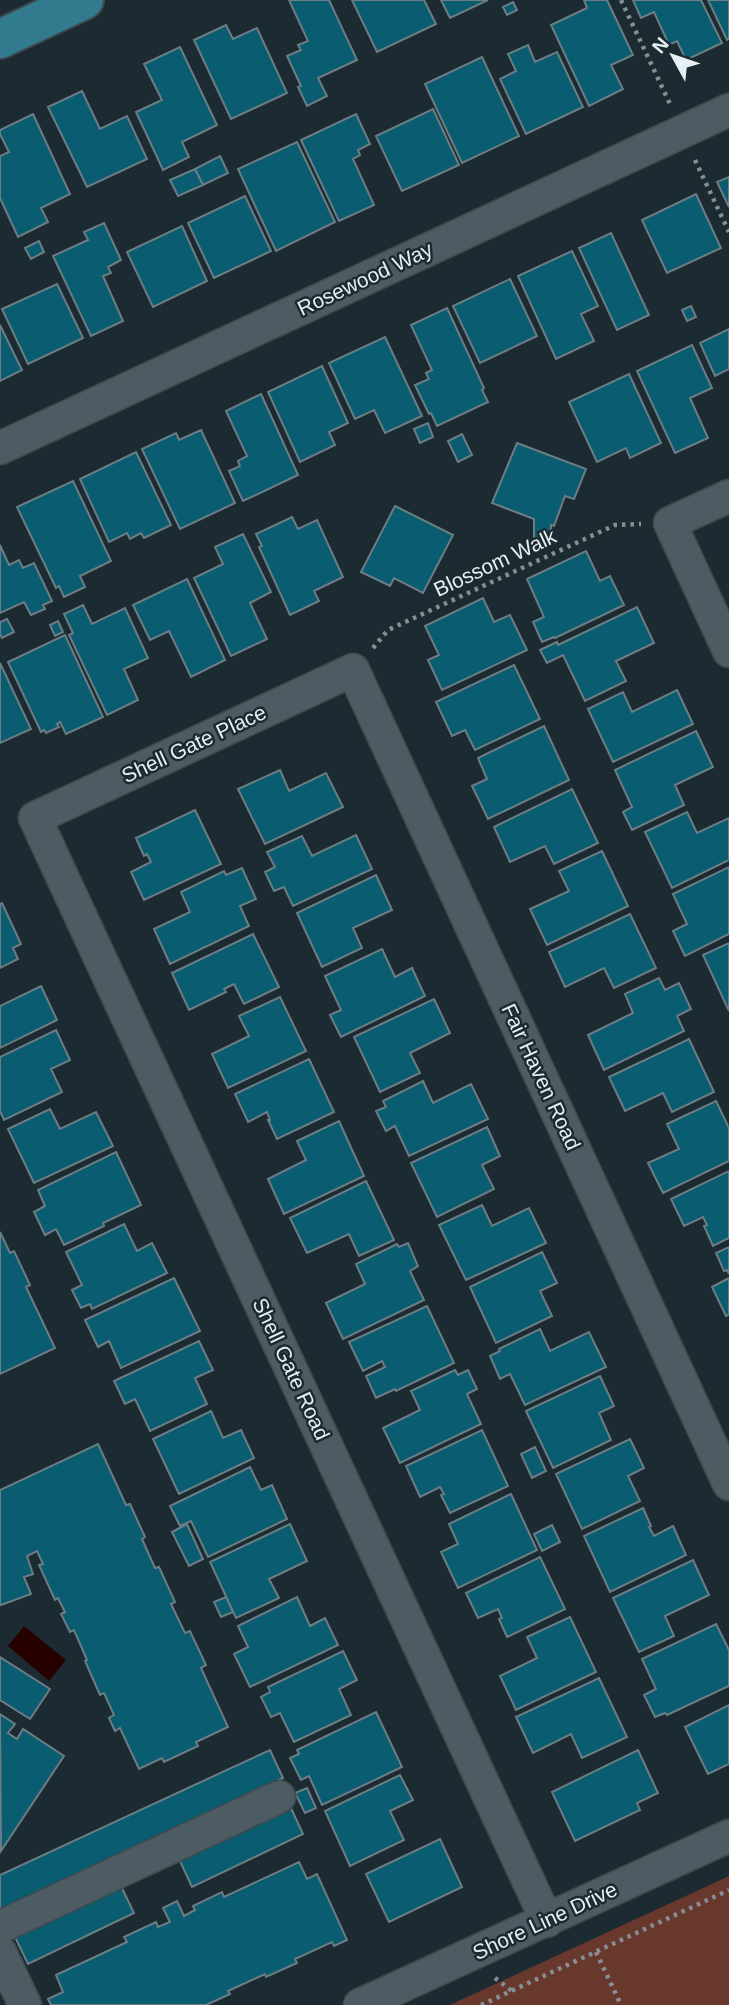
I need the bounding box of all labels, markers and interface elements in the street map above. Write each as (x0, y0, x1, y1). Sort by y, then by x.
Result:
north arrow (638, 21, 708, 91)
text: N (648, 33, 673, 57)
street label: Rosewood Way (294, 237, 436, 320)
street label: Blossom Walk (430, 524, 560, 601)
street label: Shell Gate Place (118, 700, 270, 787)
street label: Fair Haven Road (497, 1000, 585, 1154)
street label: Shell Gate Road (248, 1294, 334, 1443)
street label: Shore Line Drive (469, 1877, 621, 1964)

